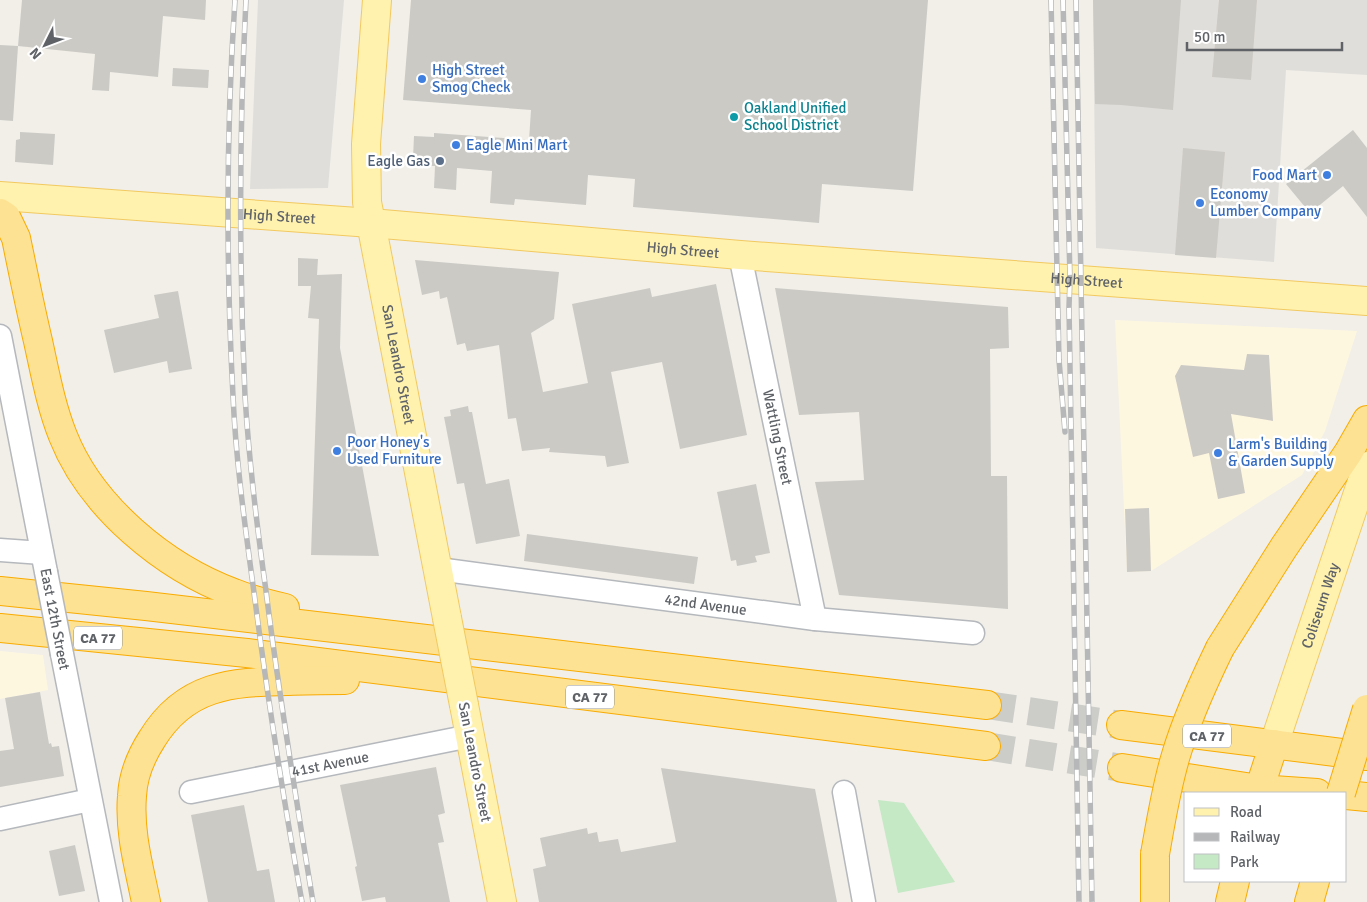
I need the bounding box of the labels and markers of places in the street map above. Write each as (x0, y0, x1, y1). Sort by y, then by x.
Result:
place label: High Street Smog Check (432, 61, 511, 96)
marker: High Street Smog Check (416, 73, 428, 85)
place label: Oakland Unified School District (744, 99, 846, 134)
marker: Oakland Unified School District (728, 111, 740, 123)
place label: Eagle Mini Mart (466, 136, 567, 154)
marker: Eagle Mini Mart (450, 139, 462, 151)
place label: Eagle Gas (367, 152, 430, 170)
marker: Eagle Gas (434, 155, 446, 167)
place label: Food Mart (1252, 166, 1317, 184)
marker: Food Mart (1321, 169, 1333, 181)
place label: Economy Lumber Company (1210, 185, 1321, 220)
marker: Economy Lumber Company (1194, 197, 1206, 209)
place label: Poor Honey's Used Furniture (347, 433, 441, 468)
place label: Larm's Building & Garden Supply (1228, 435, 1334, 470)
marker: Poor Honey's Used Furniture (331, 445, 343, 457)
marker: Larm's Building & Garden Supply (1212, 447, 1224, 459)

